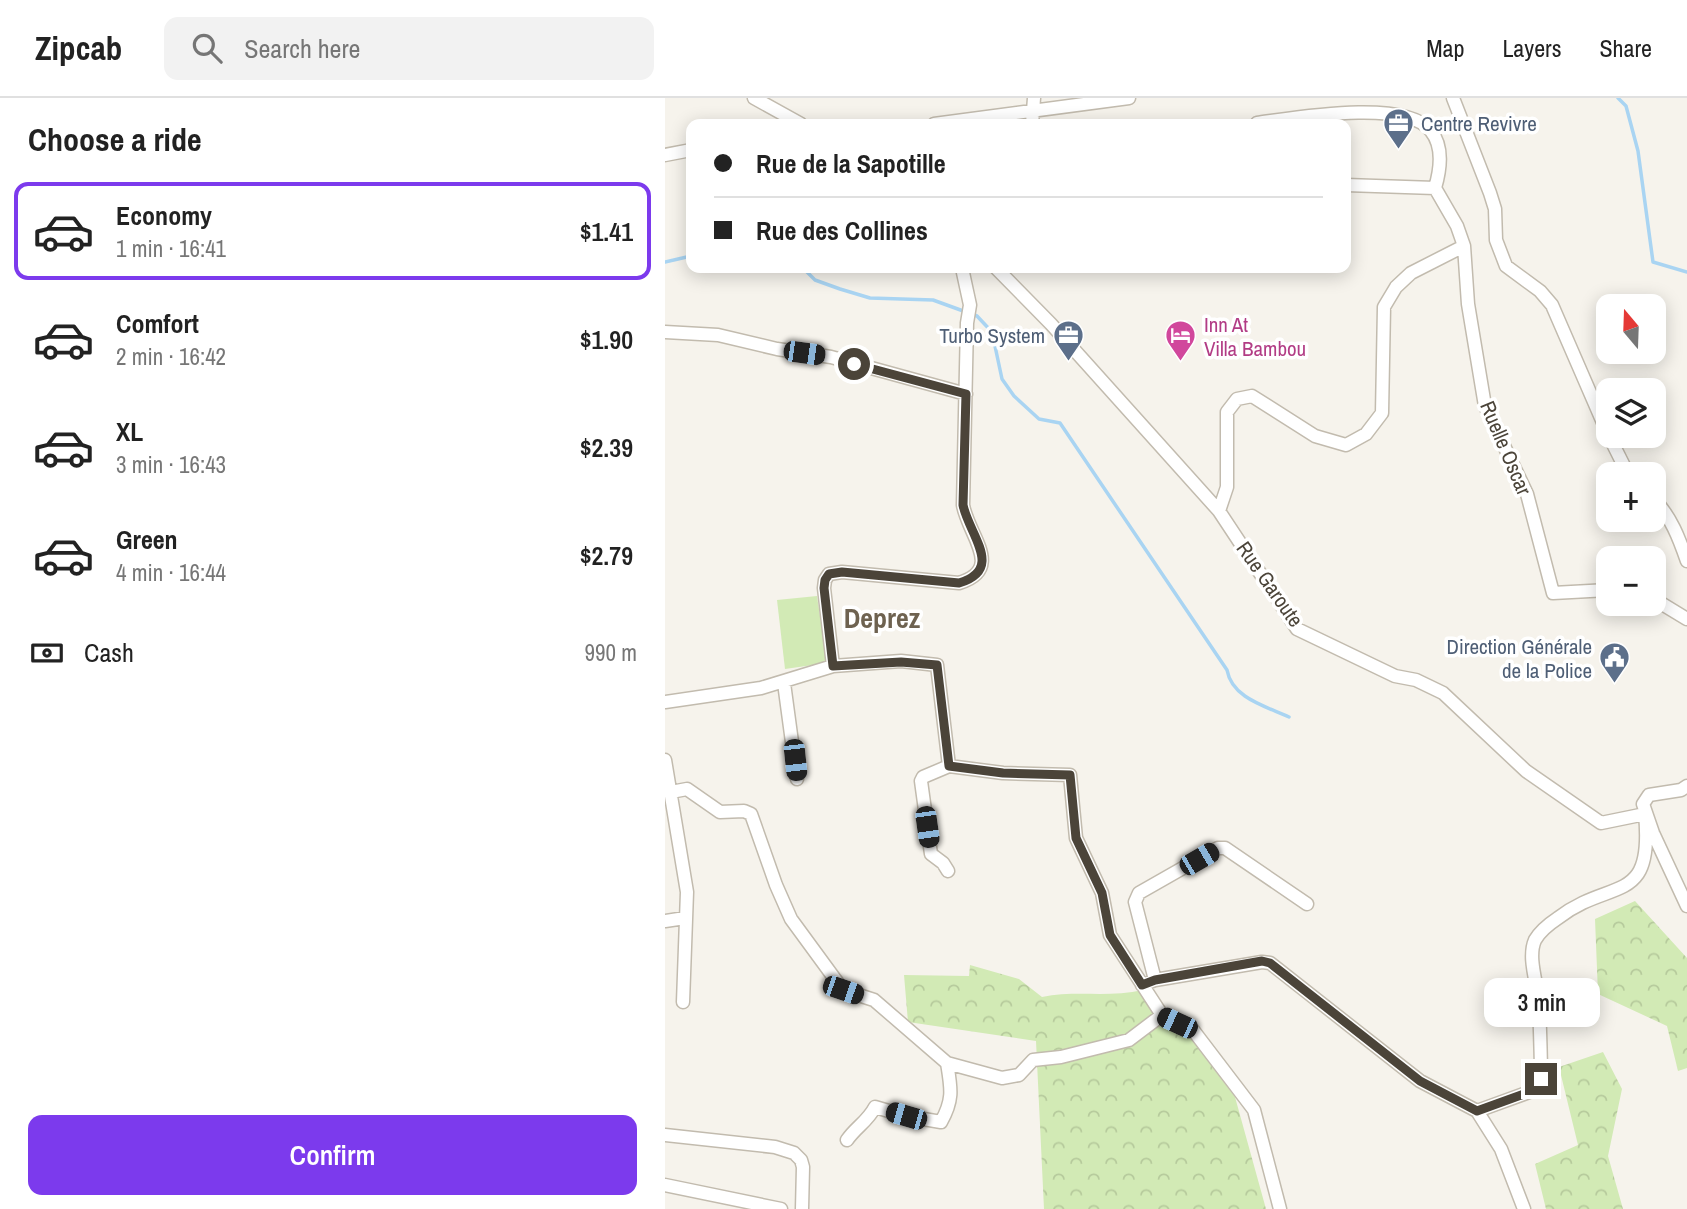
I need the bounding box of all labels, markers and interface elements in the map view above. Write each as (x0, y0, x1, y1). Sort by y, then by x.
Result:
search box (164, 17, 654, 80)
text: Zipcab (35, 26, 122, 70)
icon: search (188, 29, 226, 67)
text: Search here (244, 31, 360, 66)
text: Map (1426, 32, 1464, 64)
text: Layers (1502, 32, 1561, 64)
text: Share (1599, 32, 1652, 64)
office icon: Centre Revivre (1381, 106, 1415, 150)
place label: Centre Revivre (1421, 109, 1537, 138)
text: Choose a ride (28, 118, 202, 161)
text: Rue de la Sapotille (756, 146, 946, 181)
text: Economy (116, 198, 212, 233)
icon: car (32, 200, 95, 263)
text: Rue des Collines (756, 213, 928, 248)
text: $1.41 (580, 214, 633, 249)
text: 1 min · 16:41 (116, 233, 226, 264)
north arrow (1596, 294, 1666, 364)
map controls (1596, 294, 1666, 616)
text: Comfort (116, 306, 199, 341)
icon: car (32, 308, 95, 371)
place label: Inn At Villa Bambou (1204, 310, 1306, 363)
office icon: Turbo System (1051, 318, 1085, 362)
hotel icon: Inn At Villa Bambou (1164, 319, 1198, 363)
place label: Turbo System (939, 321, 1045, 350)
text: $1.90 (580, 322, 633, 357)
car (782, 340, 827, 366)
text: 2 min · 16:42 (116, 341, 226, 372)
route start (838, 348, 870, 380)
button: layers (1596, 378, 1666, 448)
street label: Ruelle Oscar (1473, 397, 1539, 500)
text: XL (116, 414, 143, 449)
icon: car (32, 416, 95, 479)
text: $2.39 (580, 430, 633, 465)
text: 3 min · 16:43 (116, 449, 226, 480)
button: + (1596, 462, 1666, 532)
text: Green (116, 522, 178, 557)
icon: car (32, 524, 95, 587)
street label: Rue Garoute (1230, 535, 1310, 633)
text: $2.79 (580, 538, 633, 573)
button: − (1596, 546, 1666, 616)
text: 4 min · 16:44 (116, 557, 226, 588)
district label: Deprez (844, 599, 920, 637)
place label: Direction Générale de la Police (1447, 632, 1592, 685)
icon: cash (28, 634, 66, 672)
text: Cash (84, 635, 134, 670)
text: 990 m (585, 637, 637, 668)
public building icon: Direction Générale de la Police (1598, 641, 1632, 685)
car (783, 738, 808, 782)
car (914, 805, 941, 849)
car (1176, 839, 1223, 879)
car (820, 973, 867, 1007)
callout: 3 min (1483, 978, 1599, 1026)
text: 3 min (1518, 987, 1566, 1018)
car (1154, 1005, 1201, 1041)
route end (1525, 1063, 1557, 1095)
car (883, 1100, 930, 1132)
button: Confirm (28, 1115, 637, 1195)

